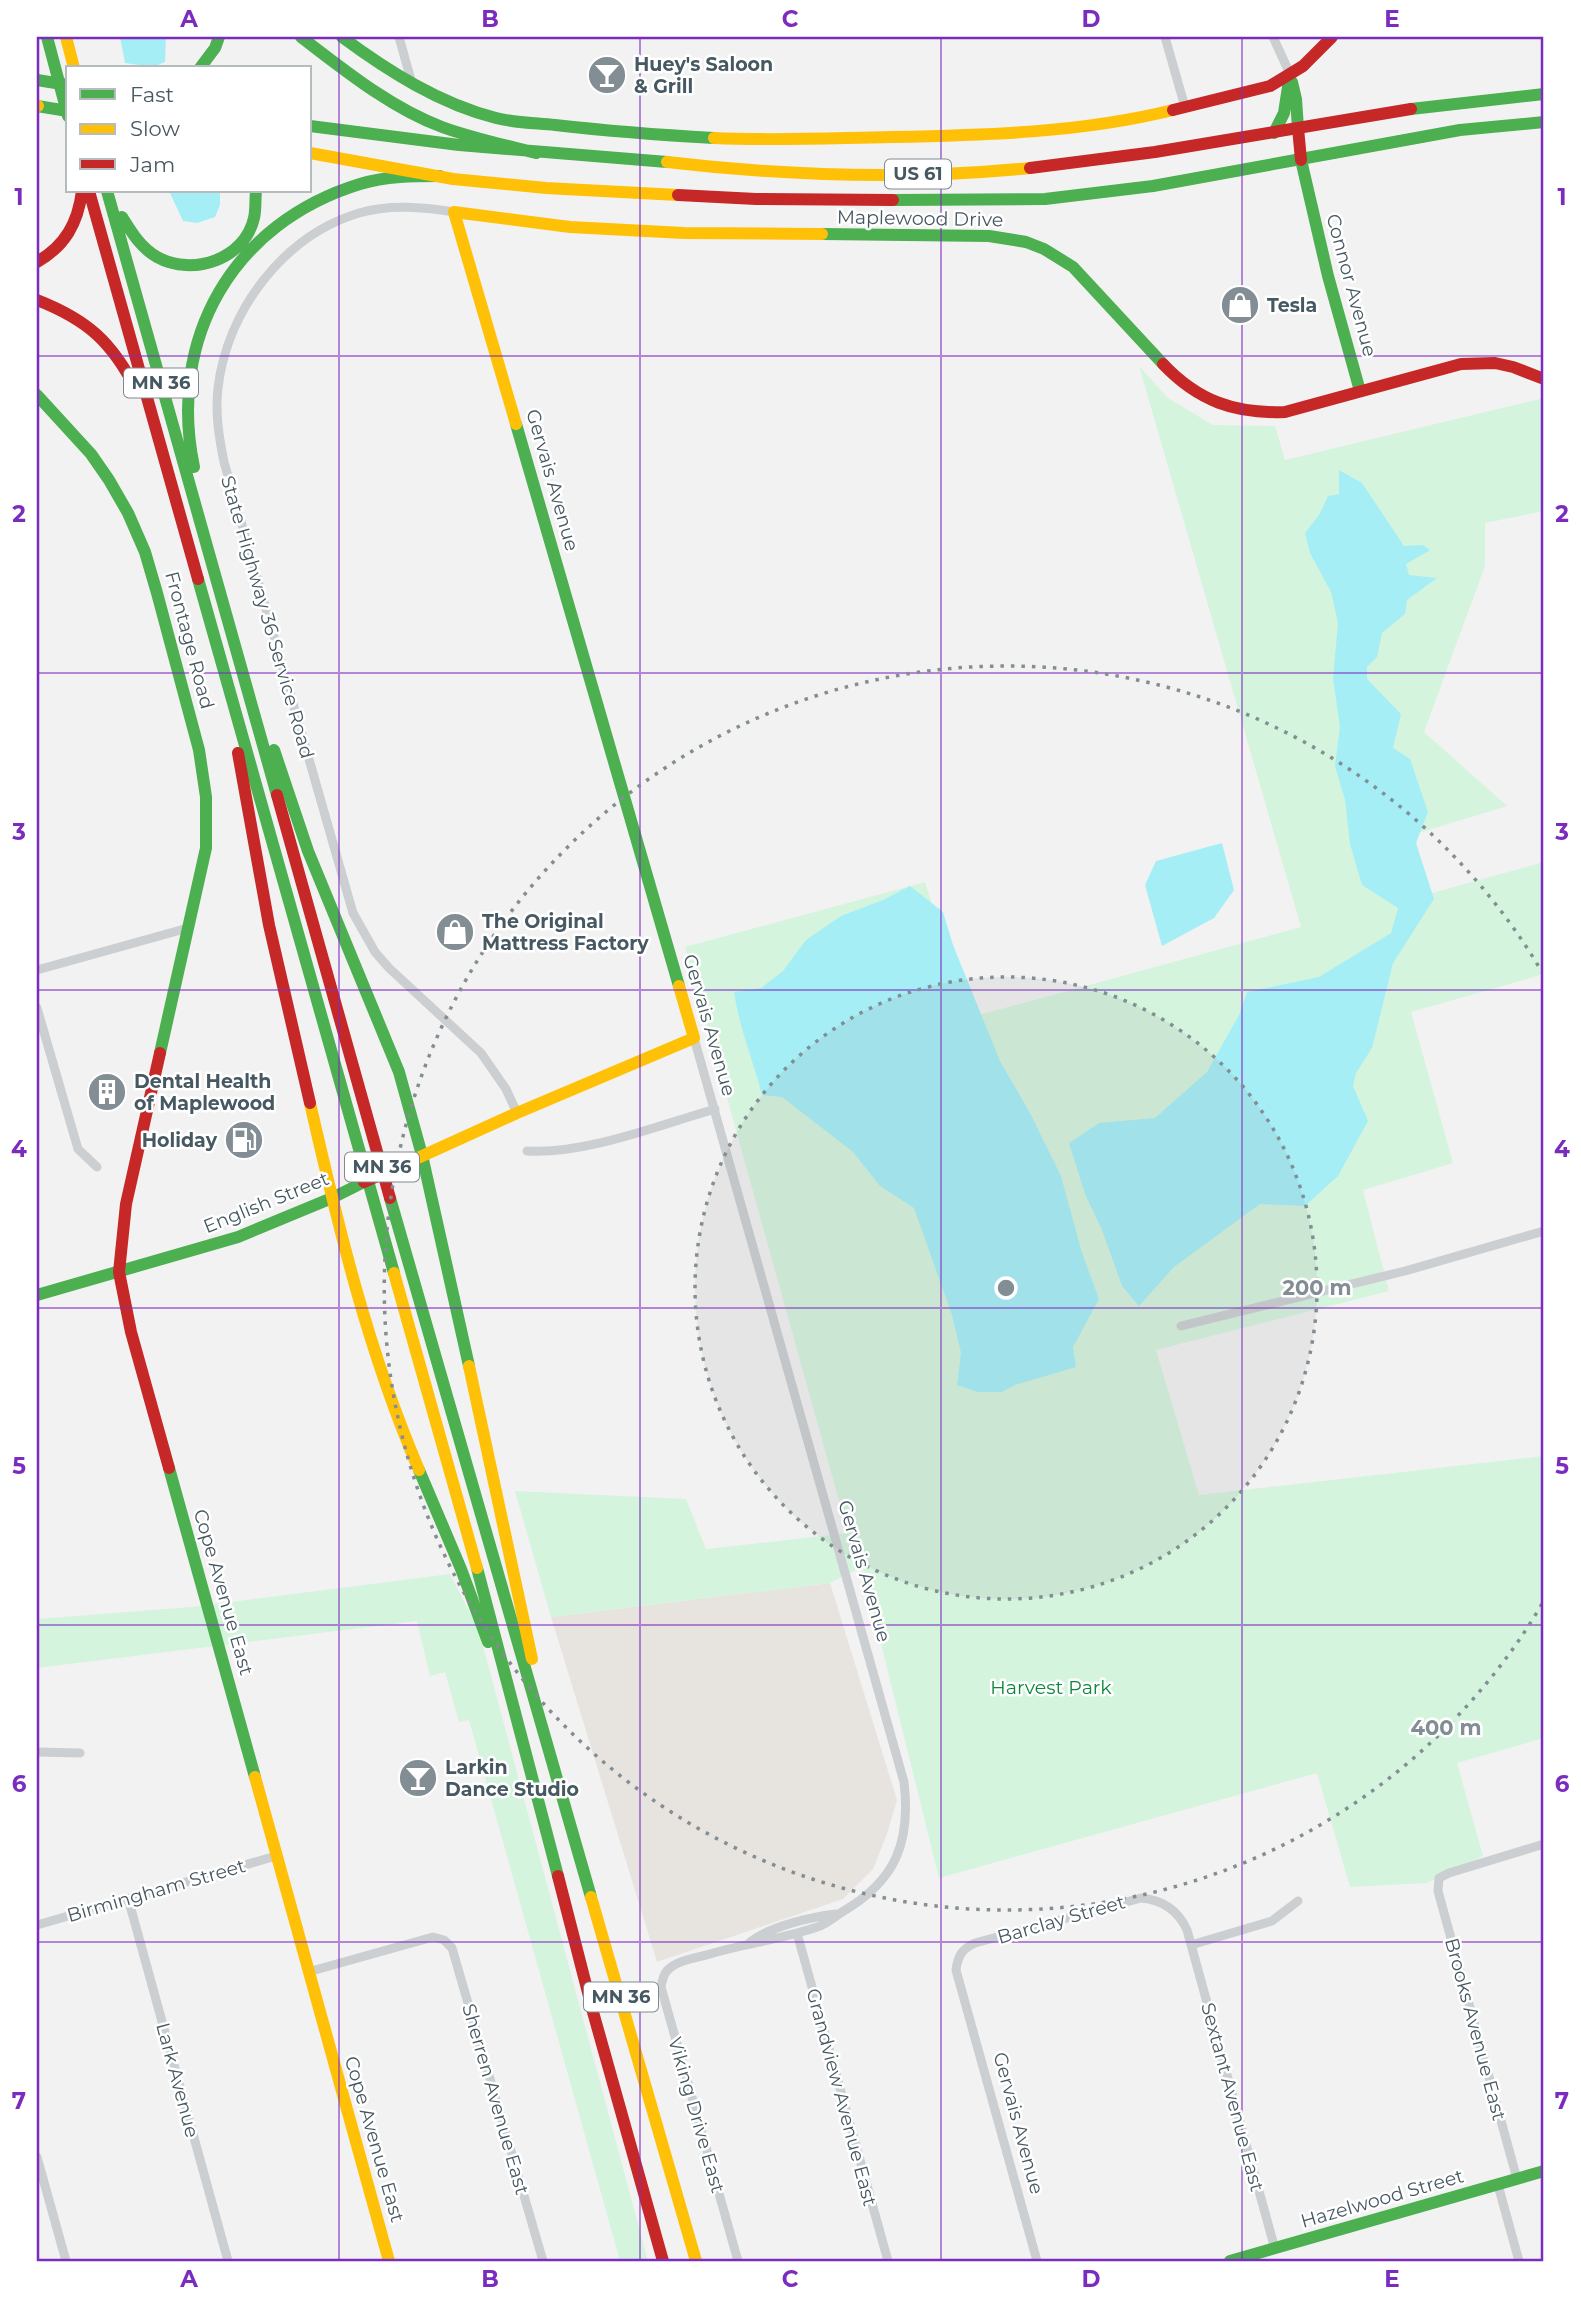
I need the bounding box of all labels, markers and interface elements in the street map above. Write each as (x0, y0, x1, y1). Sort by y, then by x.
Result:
text: A (179, 5, 198, 33)
text: B (481, 5, 499, 33)
text: C (782, 5, 799, 33)
text: D (1082, 5, 1101, 33)
text: E (1384, 5, 1400, 33)
place label: Huey's Saloon & Grill (634, 53, 773, 98)
bar icon: Huey's Saloon & Grill (586, 54, 628, 96)
legend (66, 66, 312, 192)
text: Fast (130, 82, 174, 107)
text: Slow (130, 116, 180, 141)
text: Jam (129, 152, 175, 177)
road number: US 61 (885, 160, 951, 188)
text: 1 (14, 183, 24, 211)
text: 1 (1557, 183, 1567, 211)
street label: Maplewood Drive (837, 206, 1003, 231)
street label: Connor Avenue (1321, 211, 1382, 359)
shop icon: Tesla (1219, 284, 1261, 326)
place label: Tesla (1267, 294, 1317, 317)
road number: MN 36 (124, 368, 198, 398)
street label: Gervais Avenue (521, 407, 584, 554)
street label: State Highway 36 Service Road (216, 473, 319, 761)
text: 2 (12, 500, 26, 528)
text: 2 (1555, 500, 1569, 528)
street label: Frontage Road (160, 569, 219, 712)
text: 3 (11, 818, 26, 846)
text: 3 (1554, 818, 1569, 846)
place label: The Original Mattress Factory (482, 910, 649, 955)
shop icon: The Original Mattress Factory (434, 911, 476, 953)
street label: Gervais Avenue (678, 952, 741, 1099)
place label: Dental Health of Maplewood (134, 1070, 275, 1115)
building icon: Dental Health of Maplewood (86, 1071, 128, 1113)
fuel station icon: Holiday (223, 1119, 265, 1161)
place label: Holiday (142, 1129, 218, 1152)
text: 4 (11, 1135, 27, 1163)
text: 4 (1554, 1135, 1570, 1163)
road number: MN 36 (345, 1152, 419, 1182)
street label: English Street (200, 1167, 333, 1238)
text: 200 m (1283, 1275, 1351, 1300)
centre of rings (994, 1276, 1018, 1300)
text: 5 (12, 1452, 26, 1480)
text: 5 (1555, 1452, 1569, 1480)
street label: Gervais Avenue (833, 1498, 896, 1645)
street label: Cope Avenue East (189, 1506, 258, 1678)
park label: Harvest Park (990, 1676, 1112, 1699)
text: 400 m (1411, 1715, 1481, 1740)
place label: Larkin Dance Studio (445, 1756, 579, 1801)
bar icon: Larkin Dance Studio (397, 1757, 439, 1799)
text: 6 (12, 1770, 27, 1798)
text: 6 (1555, 1770, 1570, 1798)
street label: Birmingham Street (64, 1854, 248, 1927)
street label: Barclay Street (994, 1890, 1128, 1949)
street label: Brooks Avenue East (1440, 1935, 1511, 2123)
road number: MN 36 (584, 1982, 658, 2011)
street label: Grandview Avenue East (801, 1986, 882, 2209)
street label: Sextant Avenue East (1196, 2000, 1269, 2194)
street label: Sherren Avenue East (457, 2001, 534, 2198)
street label: Lark Avenue (151, 2020, 204, 2140)
street label: Viking Drive East (663, 2035, 730, 2196)
street label: Gervais Avenue (988, 2050, 1049, 2197)
street label: Cope Avenue East (340, 2053, 409, 2225)
text: 7 (12, 2087, 26, 2115)
text: 7 (1555, 2087, 1569, 2115)
street label: Hazelwood Street (1298, 2164, 1466, 2233)
text: A (179, 2265, 198, 2293)
text: B (481, 2265, 499, 2293)
text: C (782, 2265, 799, 2293)
text: D (1082, 2265, 1101, 2293)
text: E (1384, 2265, 1400, 2293)

